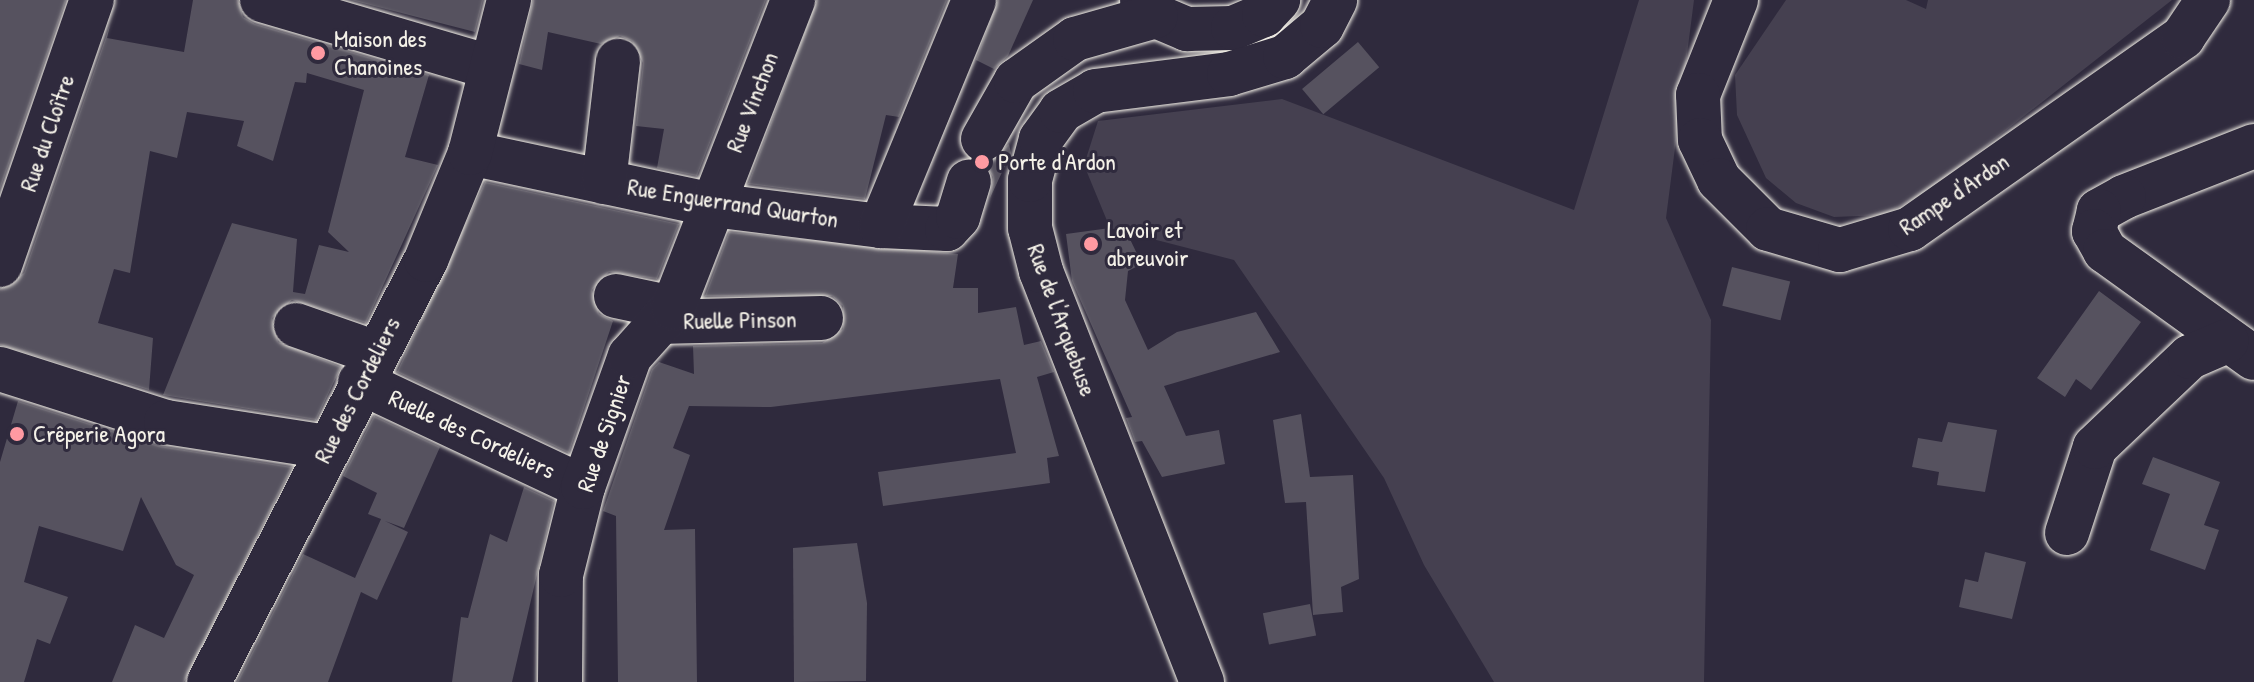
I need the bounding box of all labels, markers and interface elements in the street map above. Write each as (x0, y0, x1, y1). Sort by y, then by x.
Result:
place label: Maison des Chanoines (334, 25, 426, 81)
marker: Maison des Chanoines (309, 44, 327, 62)
street label: Rue Vinchon (720, 48, 784, 156)
street label: Rue du Cloître (14, 71, 80, 195)
street label: Rampe d'Ardon (1894, 147, 2014, 241)
place label: Porte d'Ardon (998, 148, 1116, 176)
marker: Porte d'Ardon (973, 153, 991, 171)
street label: Rue Enguerrand Quarton (625, 172, 841, 234)
place label: Lavoir et abreuvoir (1107, 216, 1189, 272)
marker: Lavoir et abreuvoir (1082, 235, 1100, 253)
street label: Rue de l'Arquebuse (1021, 240, 1103, 400)
street label: Ruelle Pinson (683, 305, 797, 335)
street label: Rue des Cordeliers (308, 312, 406, 468)
street label: Rue de Signier (571, 371, 637, 495)
street label: Ruelle des Cordeliers (384, 383, 560, 485)
place label: Crêperie Agora (33, 420, 165, 448)
marker: Crêperie Agora (8, 425, 26, 443)

